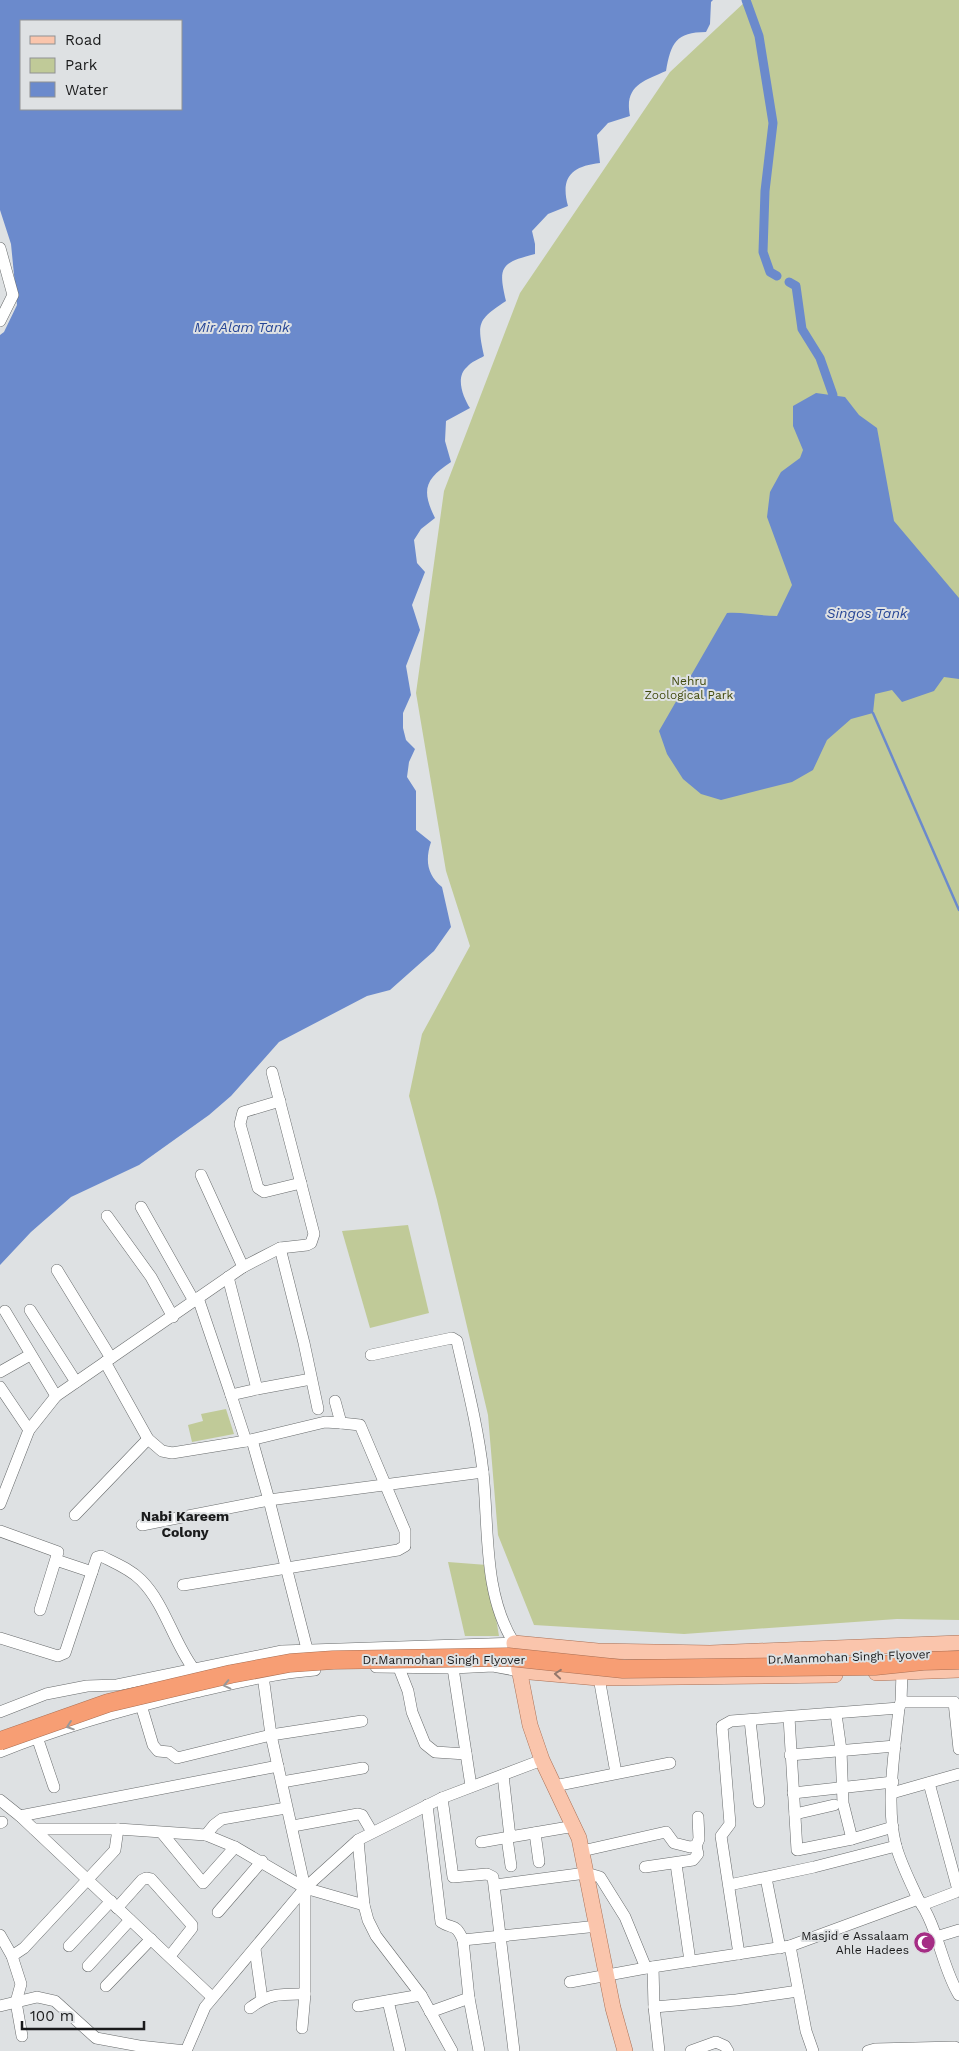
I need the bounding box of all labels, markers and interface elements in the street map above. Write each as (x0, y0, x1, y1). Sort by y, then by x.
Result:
legend (20, 20, 182, 110)
text: Road (65, 31, 102, 49)
text: Park (65, 56, 98, 74)
text: Water (65, 81, 108, 99)
water label: Mir Alam Tank (194, 319, 290, 335)
water label: Singos Tank (827, 605, 908, 621)
park label: Nehru Zoological Park (645, 674, 734, 702)
district label: Nabi Kareem Colony (141, 1508, 229, 1540)
street label: Dr.Manmohan Singh Flyover (767, 1647, 931, 1667)
street label: Dr.Manmohan Singh Flyover (363, 1653, 525, 1667)
one-way arrow (554, 1669, 562, 1680)
one-way arrow (223, 1679, 232, 1690)
one-way arrow (66, 1720, 75, 1730)
place label: Masjid e Assalaam Ahle Hadees (801, 1929, 909, 1957)
mosque icon: Masjid e Assalaam Ahle Hadees (913, 1931, 937, 1955)
scale bar (22, 1998, 145, 2030)
text: 100 m (30, 2007, 74, 2025)

